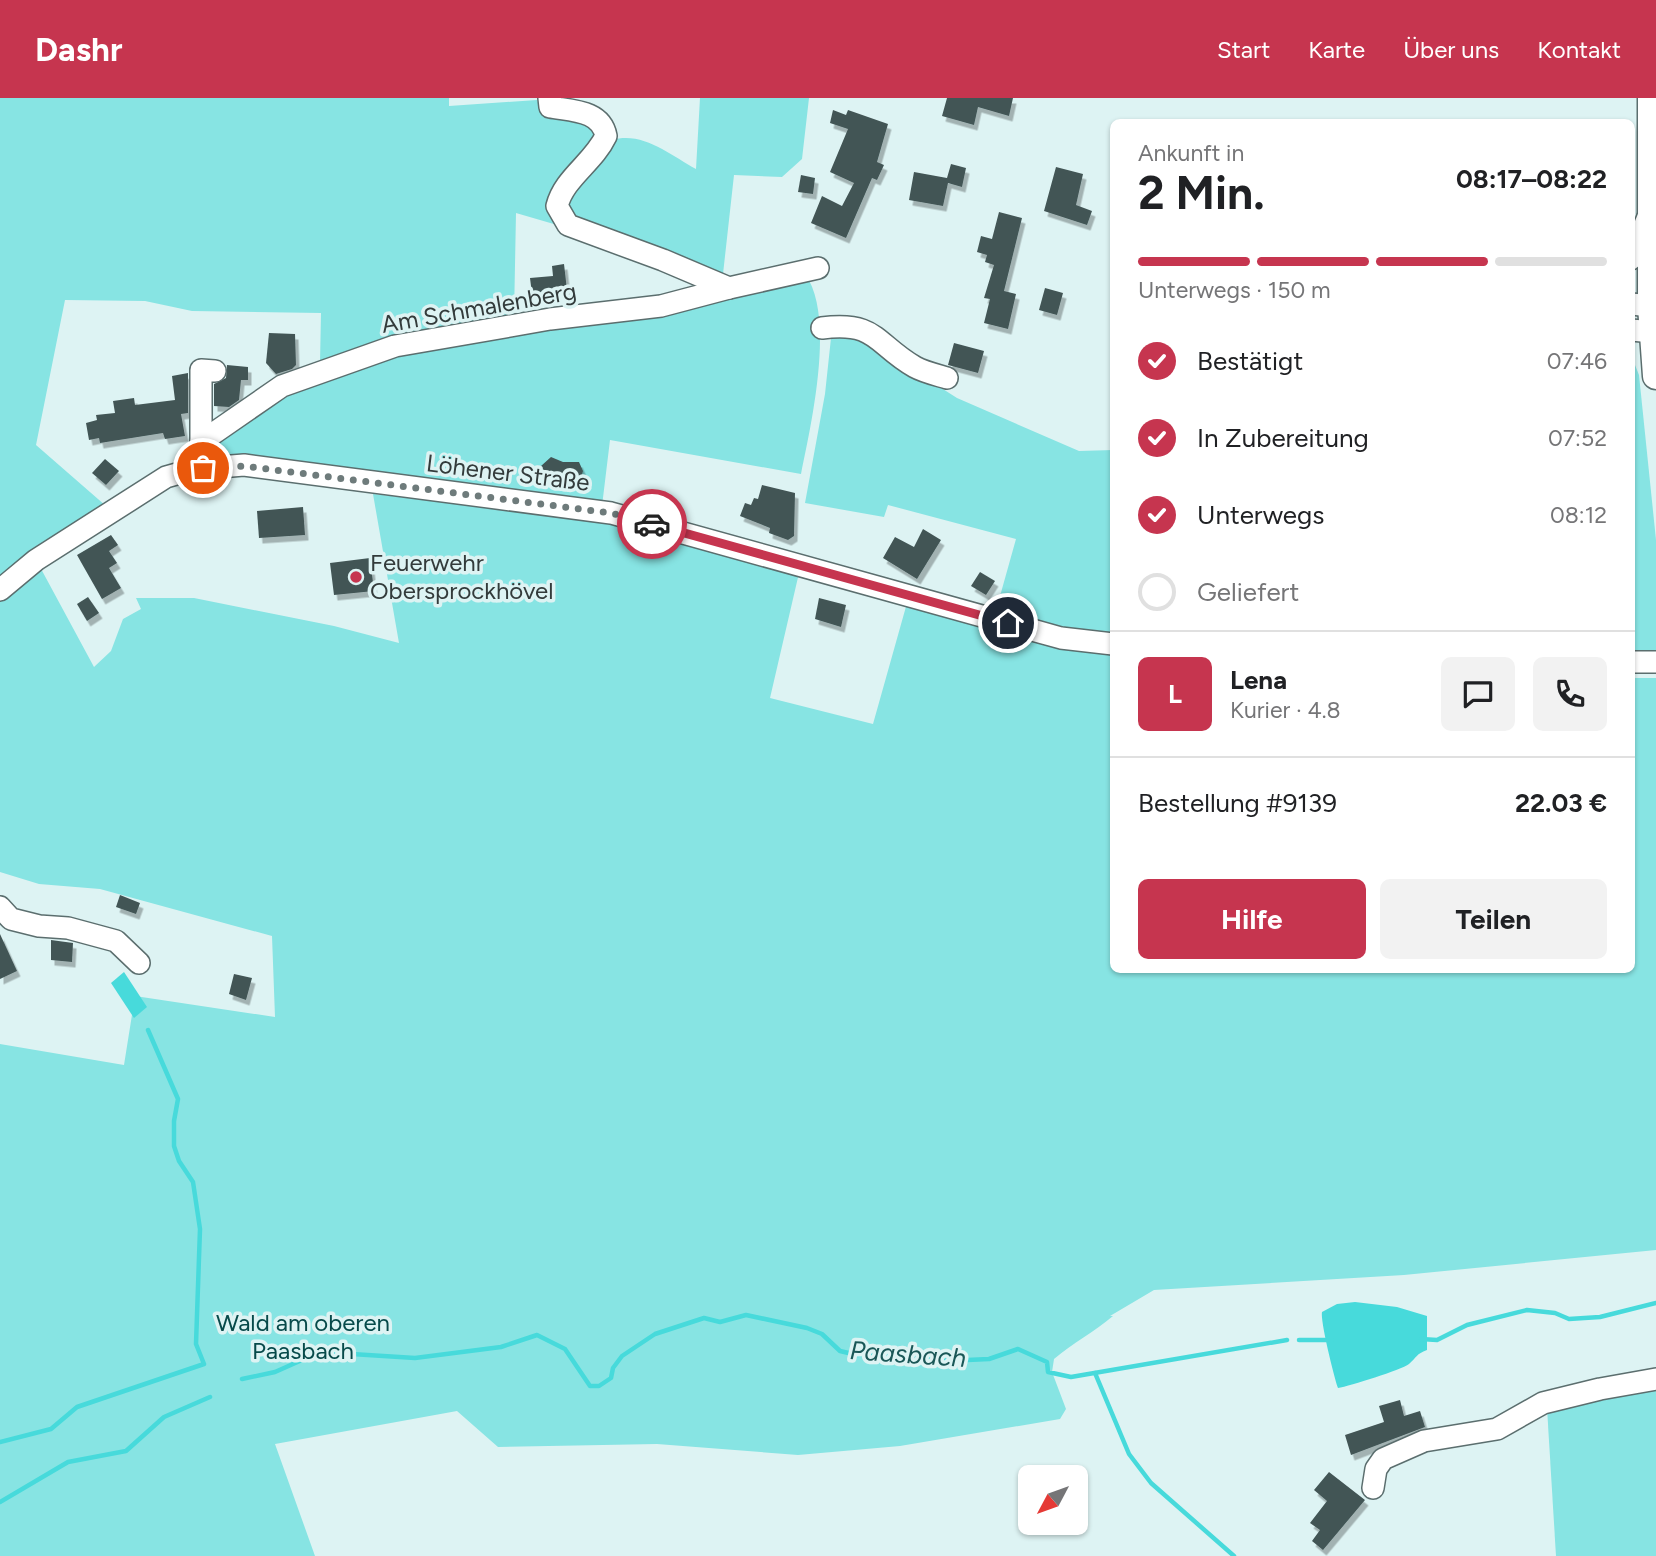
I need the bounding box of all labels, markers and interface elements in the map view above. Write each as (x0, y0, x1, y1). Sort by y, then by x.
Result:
text: Dashr (35, 30, 122, 69)
text: Start (1217, 35, 1270, 64)
text: Karte (1308, 35, 1365, 64)
text: Über uns (1403, 35, 1499, 64)
text: Kontakt (1537, 35, 1621, 64)
text: Ankunft in (1138, 139, 1244, 167)
text: 08:17–08:22 (1456, 163, 1607, 195)
text: 2 Min. (1138, 165, 1265, 221)
street label: Am Schmalenberg (379, 276, 579, 339)
text: Unterwegs · 150 m (1138, 276, 1331, 304)
icon: check (1138, 342, 1176, 380)
text: Bestätigt (1197, 345, 1303, 377)
text: 07:46 (1547, 347, 1607, 375)
icon: check (1138, 419, 1176, 457)
text: In Zubereitung (1197, 422, 1369, 454)
text: 07:52 (1548, 424, 1607, 452)
pin (173, 438, 233, 498)
street label: Löhener Straße (425, 448, 591, 497)
icon: bag (184, 449, 222, 487)
courier (617, 489, 687, 559)
icon: check (1138, 496, 1176, 534)
text: Unterwegs (1197, 499, 1324, 531)
text: 08:12 (1550, 501, 1607, 529)
icon: car (633, 505, 671, 543)
place label: Feuerwehr Obersprockhövel (370, 548, 554, 605)
marker: Feuerwehr Obersprockhövel (348, 569, 364, 585)
text: Geliefert (1197, 576, 1299, 608)
pin (978, 593, 1038, 653)
icon: home (989, 604, 1027, 642)
button: chat (1441, 657, 1515, 731)
button: phone (1533, 657, 1607, 731)
text: Lena (1230, 664, 1287, 696)
text: L (1168, 678, 1182, 710)
text: Kurier · 4.8 (1230, 696, 1341, 724)
text: Bestellung #9139 (1138, 787, 1337, 819)
text: 22.03 € (1515, 787, 1607, 819)
button: Hilfe (1138, 879, 1366, 959)
button: Teilen (1380, 879, 1607, 959)
park label: Wald am oberen Paasbach (216, 1308, 390, 1365)
water label: Paasbach (849, 1334, 967, 1374)
north arrow (1018, 1465, 1088, 1535)
map controls (1018, 1465, 1088, 1535)

